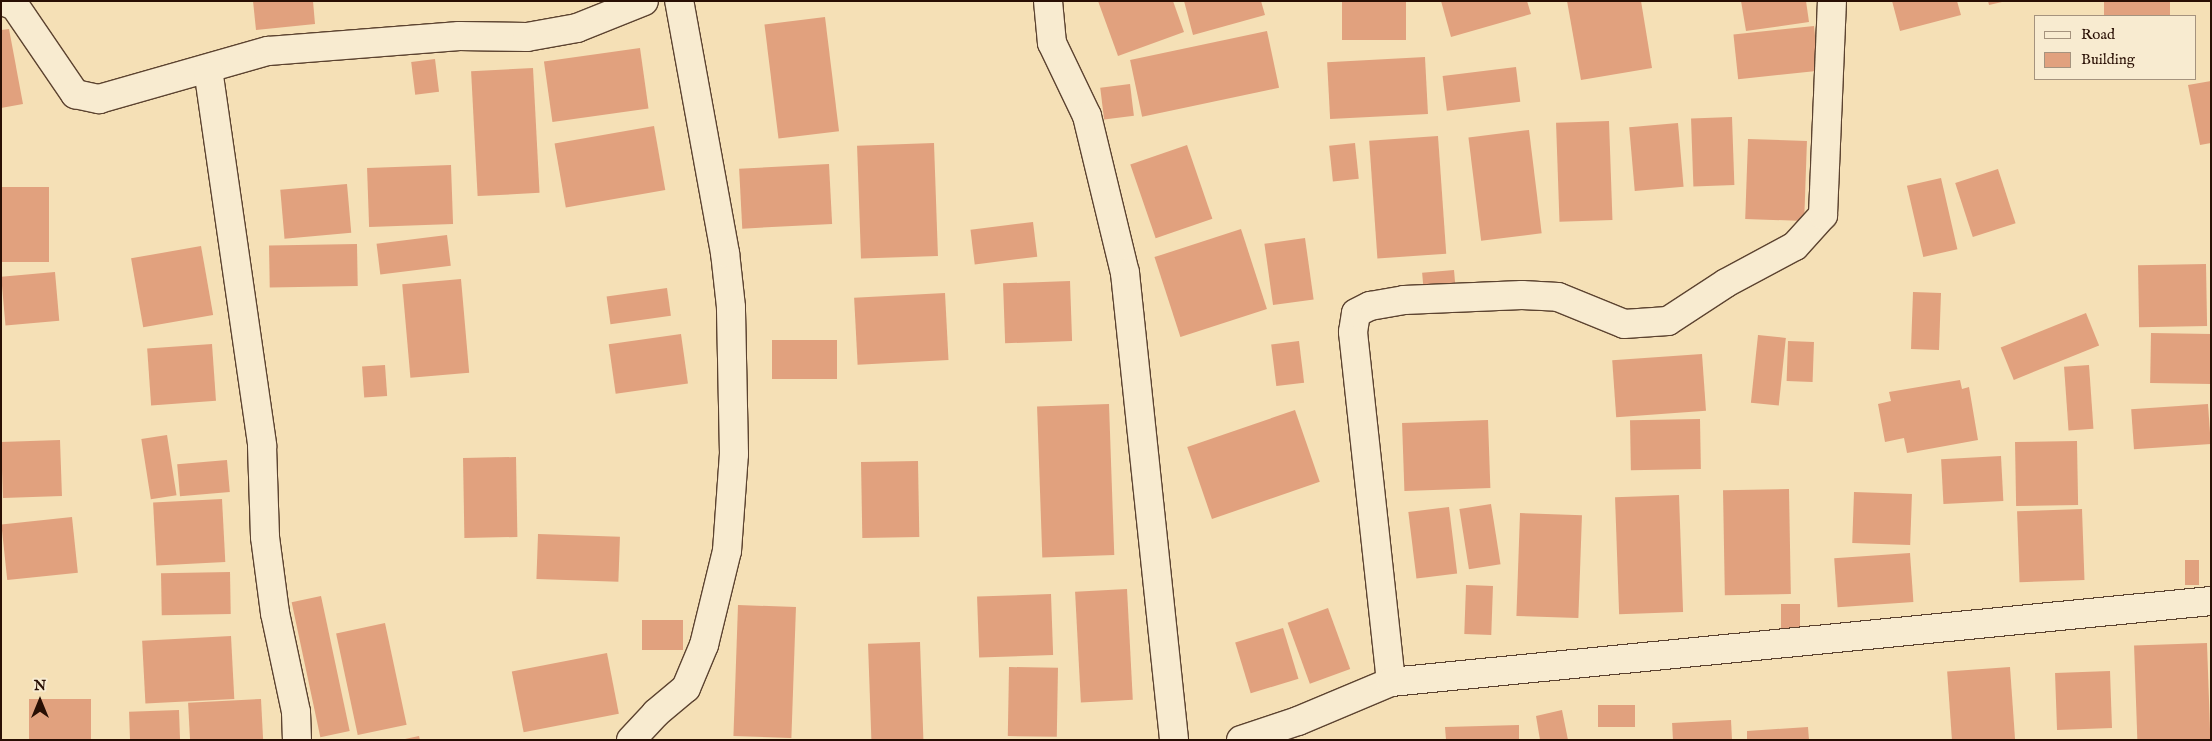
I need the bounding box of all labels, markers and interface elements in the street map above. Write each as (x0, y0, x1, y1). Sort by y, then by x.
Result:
legend (2034, 15, 2197, 80)
text: Road (2081, 25, 2115, 44)
text: Building (2081, 50, 2135, 69)
north arrow (15, 676, 65, 726)
text: N (34, 677, 46, 695)

